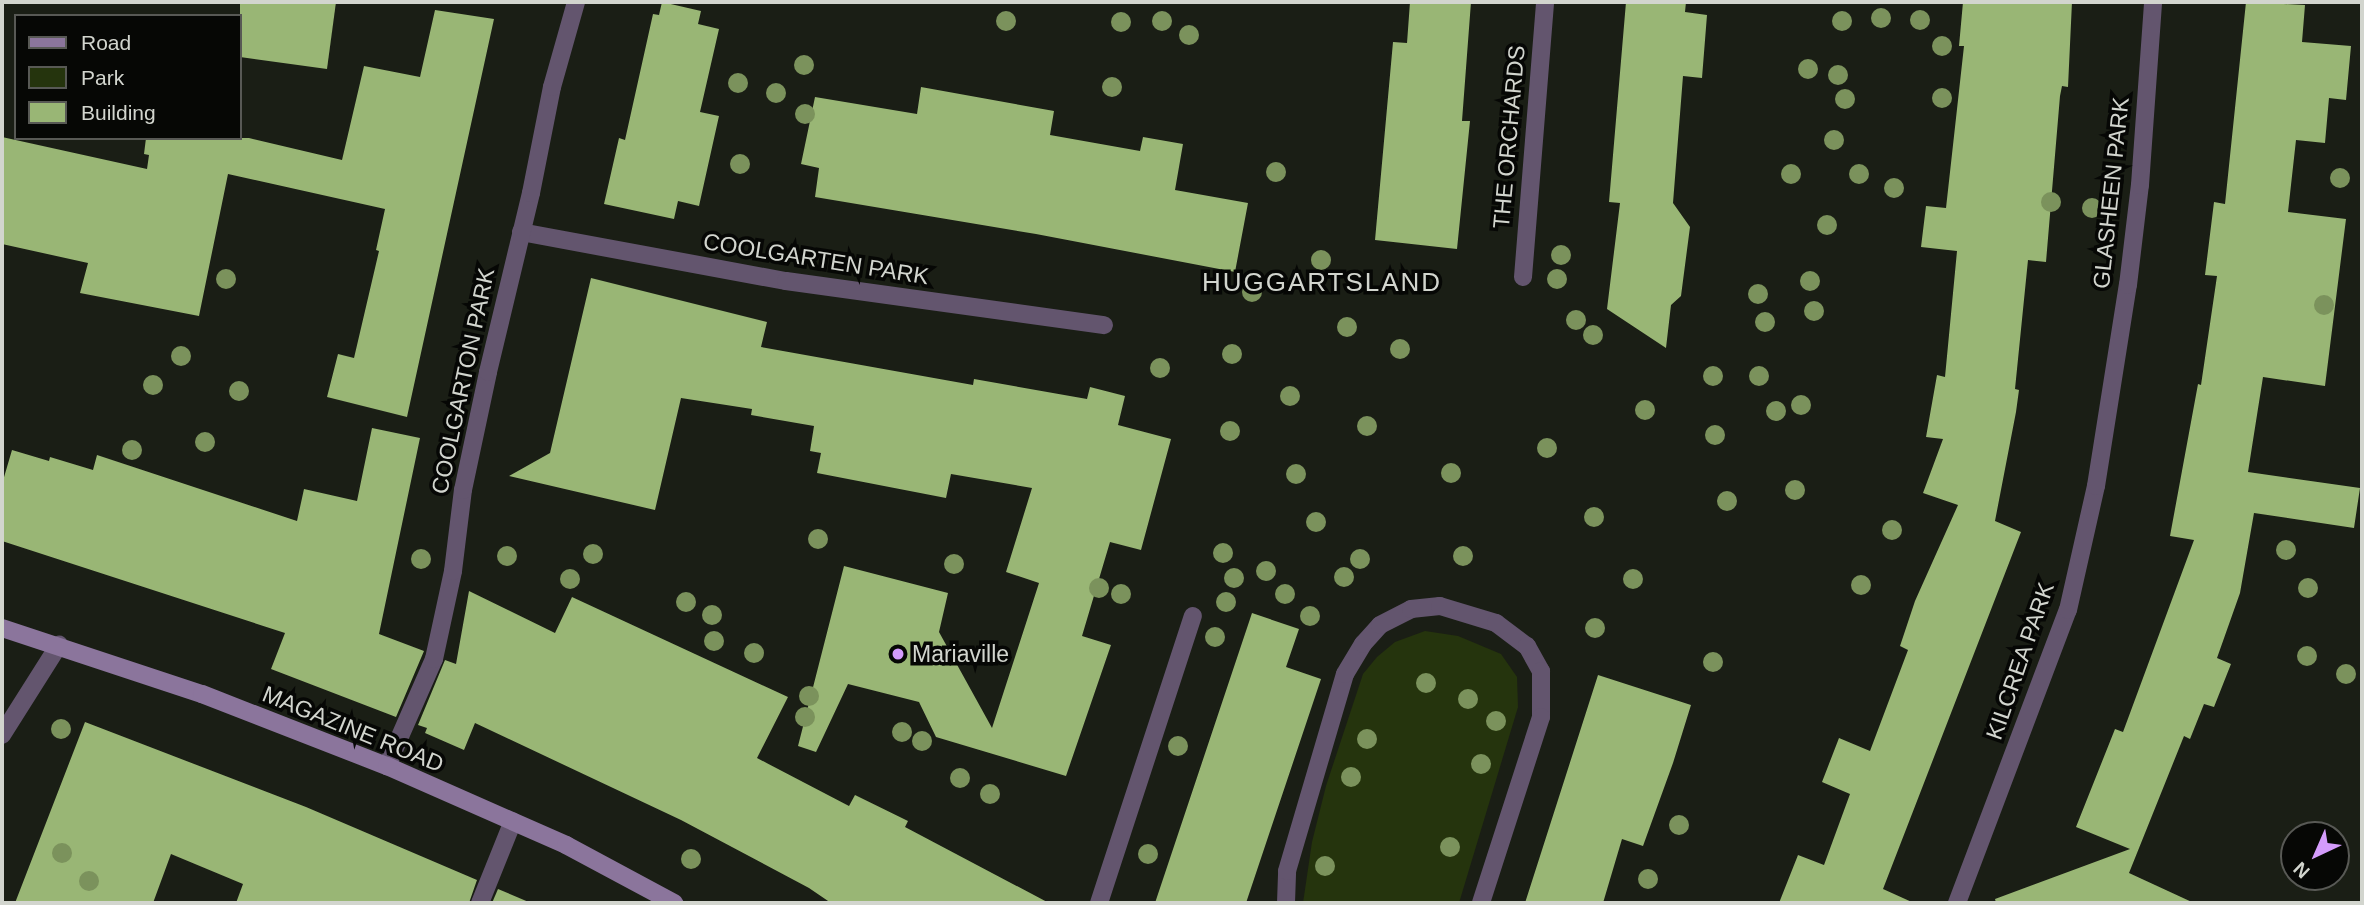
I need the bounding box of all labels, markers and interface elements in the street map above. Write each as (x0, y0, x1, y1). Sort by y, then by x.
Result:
legend (14, 14, 242, 140)
text: Road (81, 31, 131, 54)
street label: THE ORCHARDS (1487, 44, 1531, 230)
text: Park (81, 66, 124, 89)
street label: GLASHEEN PARK (2087, 96, 2135, 290)
text: Building (81, 101, 156, 124)
street label: COOLGARTEN PARK (701, 228, 931, 290)
street label: COOLGARTON PARK (426, 266, 500, 496)
district label: HUGGARTSLAND (1203, 267, 1441, 299)
street label: KILCREA PARK (1980, 578, 2060, 744)
place label: Mariaville (912, 640, 1009, 668)
marker: Mariaville (890, 646, 906, 662)
street label: MAGAZINE ROAD (258, 680, 448, 778)
north arrow (2280, 821, 2350, 891)
text: N (2289, 858, 2314, 882)

